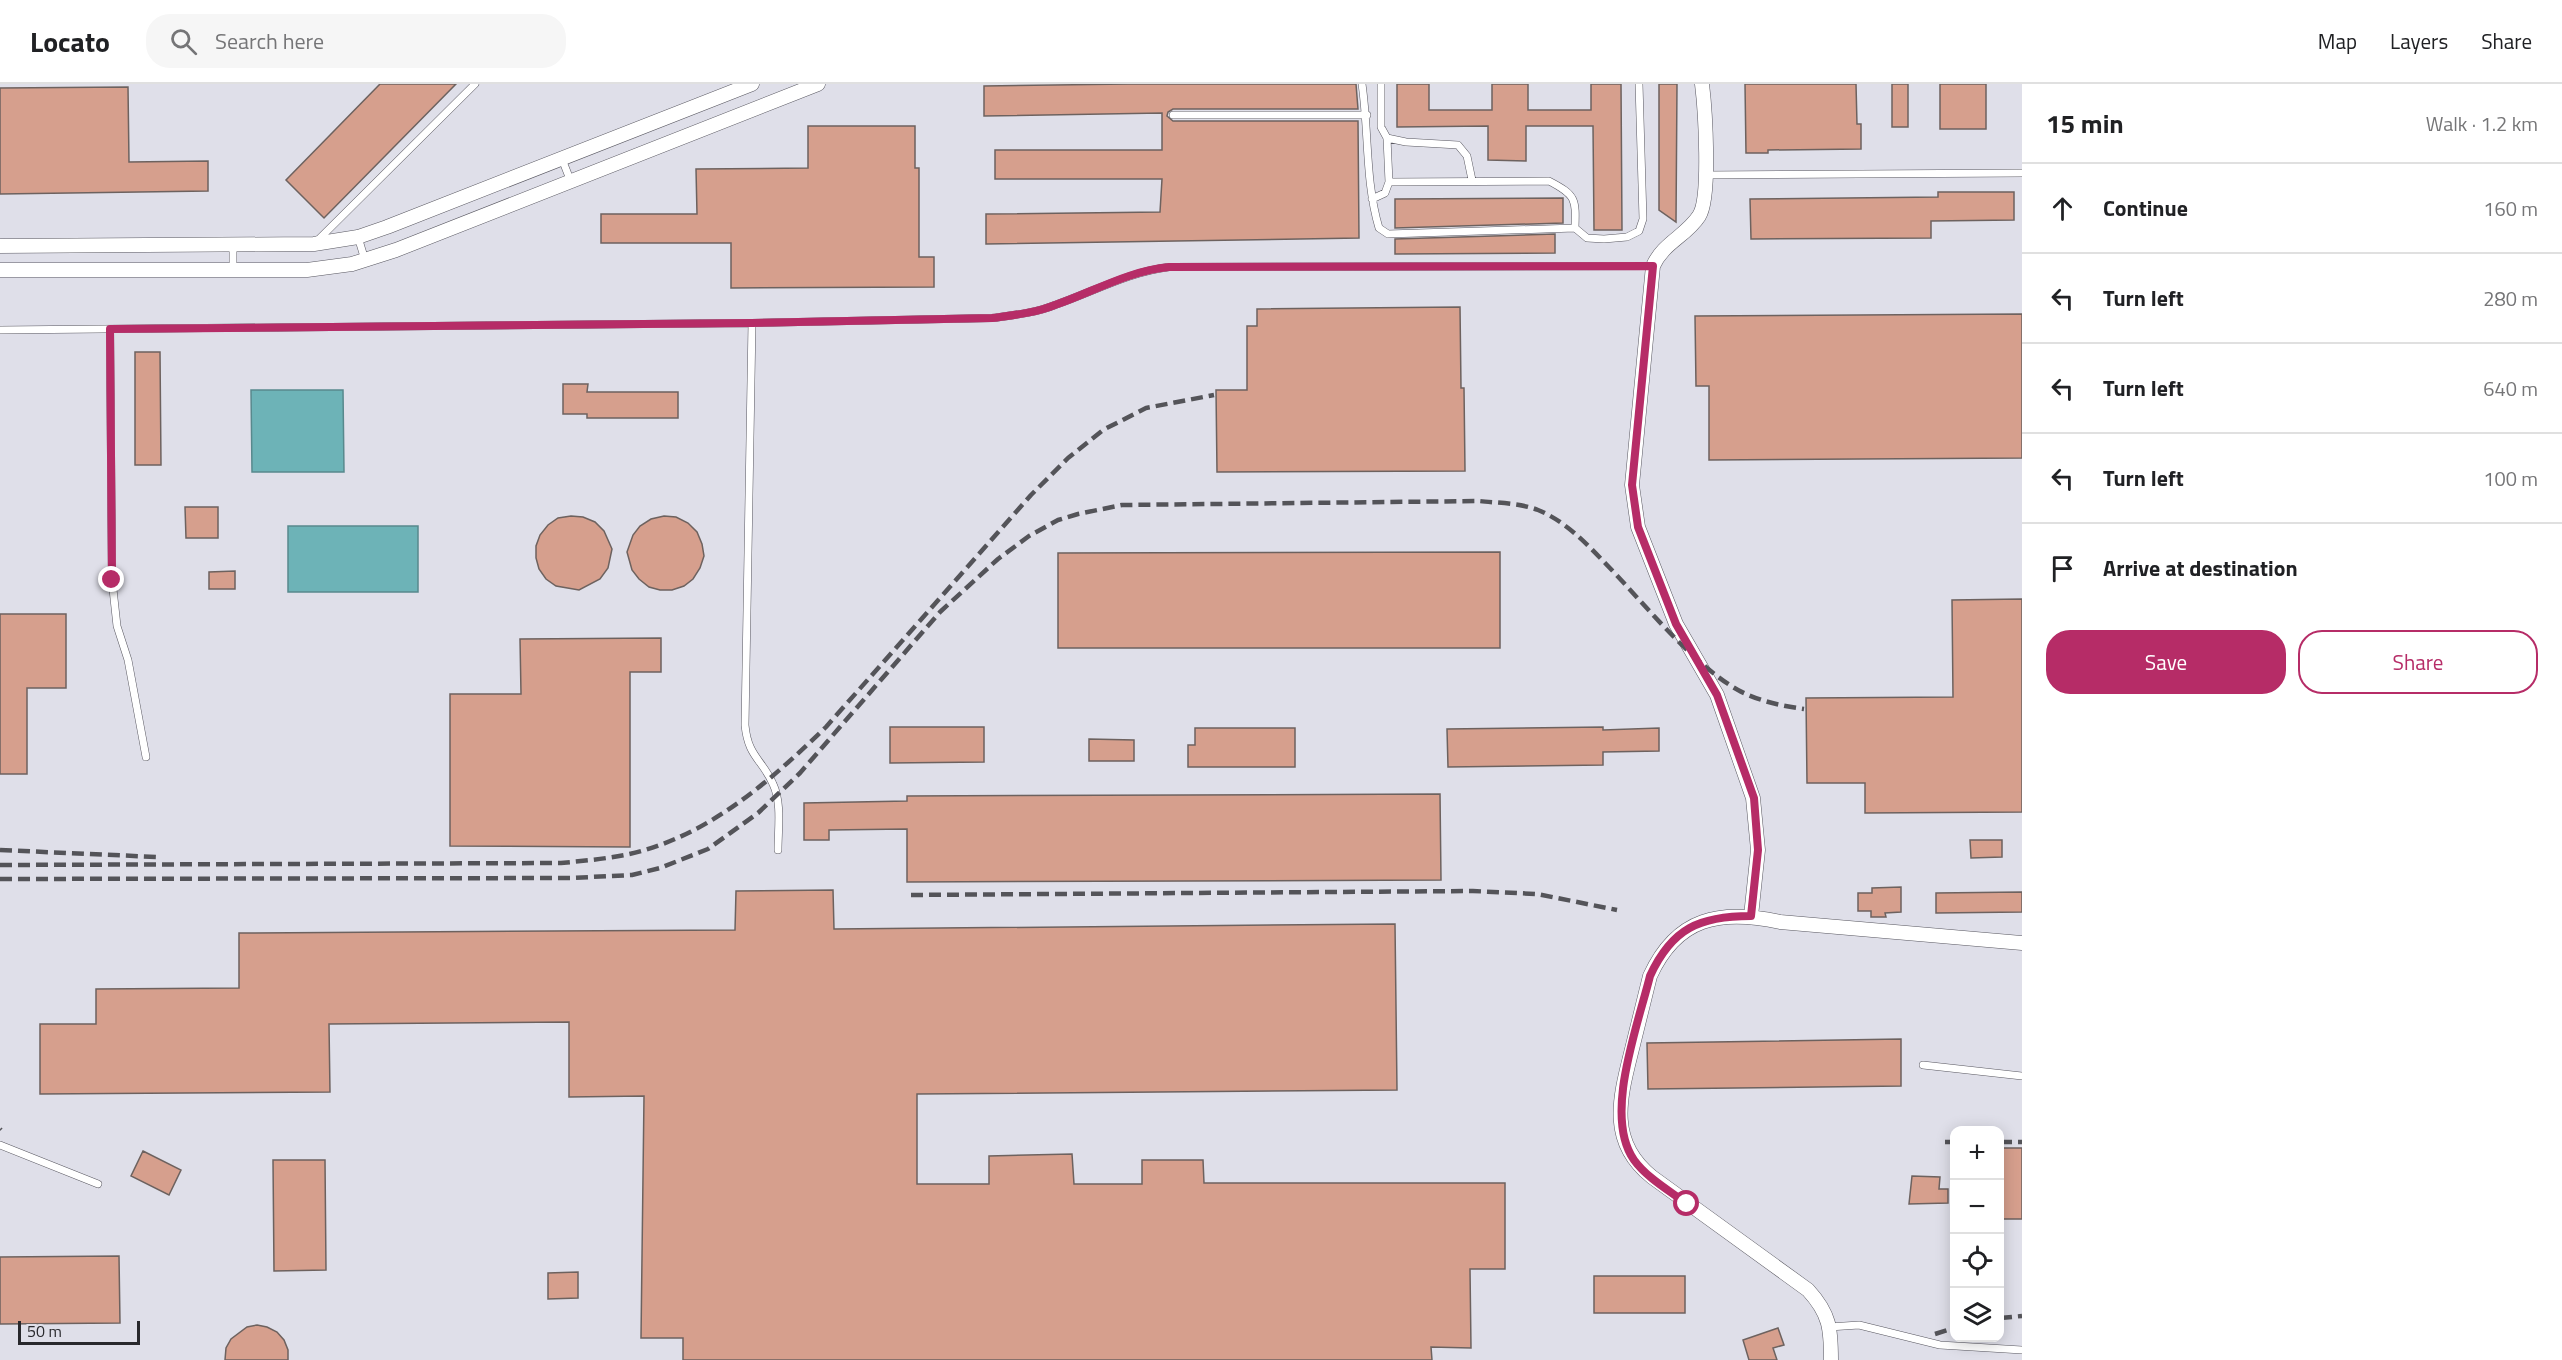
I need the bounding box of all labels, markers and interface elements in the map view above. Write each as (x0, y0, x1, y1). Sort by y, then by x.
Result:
search box (146, 14, 566, 68)
text: Locato (30, 20, 110, 63)
text: Search here (215, 24, 324, 58)
icon: search (167, 25, 200, 58)
text: Map (2318, 25, 2357, 57)
text: Layers (2390, 25, 2448, 57)
text: Share (2481, 25, 2532, 57)
text: 15 min (2046, 104, 2124, 143)
text: Walk · 1.2 km (2426, 108, 2538, 139)
text: Continue (2103, 191, 2188, 225)
icon: ahead (2046, 192, 2079, 225)
text: 160 m (2483, 193, 2538, 224)
text: Turn left (2103, 281, 2184, 315)
icon: left (2046, 282, 2079, 315)
text: 280 m (2483, 283, 2538, 314)
text: Turn left (2103, 371, 2184, 405)
icon: left (2046, 372, 2079, 405)
text: 640 m (2483, 373, 2538, 404)
text: Turn left (2103, 461, 2184, 495)
icon: left (2046, 462, 2079, 495)
text: 100 m (2483, 463, 2538, 494)
text: Arrive at destination (2103, 551, 2298, 585)
icon: arrive (2046, 552, 2079, 585)
route end (98, 566, 124, 592)
button: Save (2046, 630, 2286, 694)
button: Share (2298, 630, 2538, 694)
map controls (1950, 1126, 2004, 1342)
button: + (1950, 1126, 2004, 1180)
button: − (1950, 1180, 2004, 1234)
route start (1673, 1190, 1699, 1216)
button: locate (1950, 1234, 2004, 1288)
button: layers (1950, 1288, 2004, 1342)
scale bar (18, 1318, 140, 1346)
text: 50 m (27, 1319, 62, 1343)

